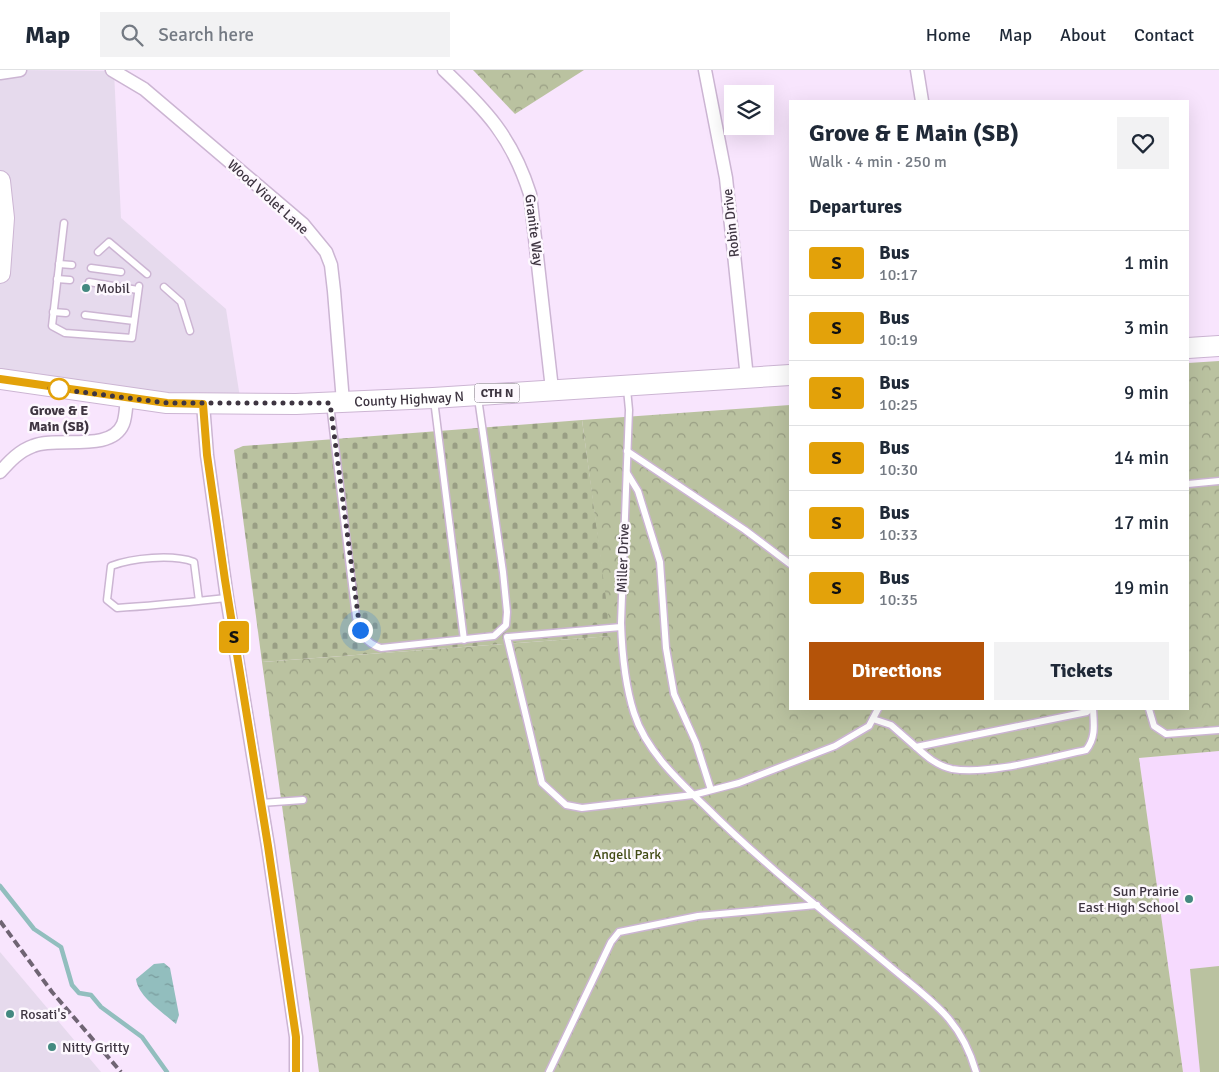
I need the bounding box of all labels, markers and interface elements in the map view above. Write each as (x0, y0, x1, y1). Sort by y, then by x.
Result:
search box (100, 12, 450, 57)
text: Map (25, 20, 70, 50)
icon: search (118, 21, 146, 49)
text: Search here (158, 23, 254, 47)
text: Home (926, 24, 971, 46)
text: Map (999, 24, 1032, 46)
text: About (1060, 24, 1106, 46)
text: Contact (1134, 24, 1194, 46)
map controls (724, 85, 774, 135)
button: layers (724, 85, 774, 135)
button: heart (1117, 117, 1169, 169)
text: Grove & E Main (SB) (809, 118, 1019, 148)
text: Walk · 4 min · 250 m (809, 152, 947, 172)
street label: Wood Violet Lane (224, 156, 312, 238)
street label: Robin Drive (719, 188, 743, 258)
street label: Granite Way (521, 193, 547, 267)
text: Departures (809, 195, 902, 219)
text: Bus (879, 241, 910, 265)
text: 1 min (1124, 251, 1169, 275)
text: S (831, 252, 842, 274)
text: 10:17 (879, 265, 918, 285)
place label: Mobil (96, 280, 130, 297)
marker: Mobil (80, 282, 92, 294)
text: Bus (879, 306, 910, 330)
text: 3 min (1124, 316, 1169, 340)
text: S (831, 317, 842, 339)
text: 10:19 (879, 330, 918, 350)
text: Bus (879, 371, 910, 395)
marker: Grove & E Main (SB) (48, 378, 70, 400)
text: 9 min (1124, 381, 1169, 405)
text: S (831, 382, 842, 404)
road number: CTH N (474, 384, 520, 402)
street label: County Highway N (354, 388, 464, 410)
text: 10:25 (879, 395, 918, 415)
place label: Grove & E Main (SB) (29, 402, 89, 435)
text: Bus (879, 436, 910, 460)
text: 14 min (1114, 446, 1169, 470)
text: S (831, 447, 842, 469)
text: 10:30 (879, 460, 918, 480)
text: Bus (879, 501, 910, 525)
text: 17 min (1114, 511, 1169, 535)
text: S (831, 512, 842, 534)
street label: Miller Drive (613, 523, 633, 593)
text: 10:33 (879, 525, 918, 545)
text: Bus (879, 566, 910, 590)
text: 19 min (1114, 576, 1169, 600)
text: S (831, 577, 842, 599)
text: 10:35 (879, 590, 918, 610)
your location (348, 618, 373, 643)
line badge: S (218, 621, 250, 653)
text: S (229, 626, 239, 648)
button: Directions (809, 642, 984, 700)
button: Tickets (994, 642, 1169, 700)
park label: Angell Park (593, 846, 661, 863)
place label: Sun Prairie East High School (1078, 883, 1179, 916)
marker: Sun Prairie East High School (1183, 893, 1195, 905)
place label: Rosati's (20, 1006, 66, 1023)
marker: Rosati's (4, 1008, 16, 1020)
place label: Nitty Gritty (62, 1039, 130, 1056)
marker: Nitty Gritty (46, 1041, 58, 1053)

